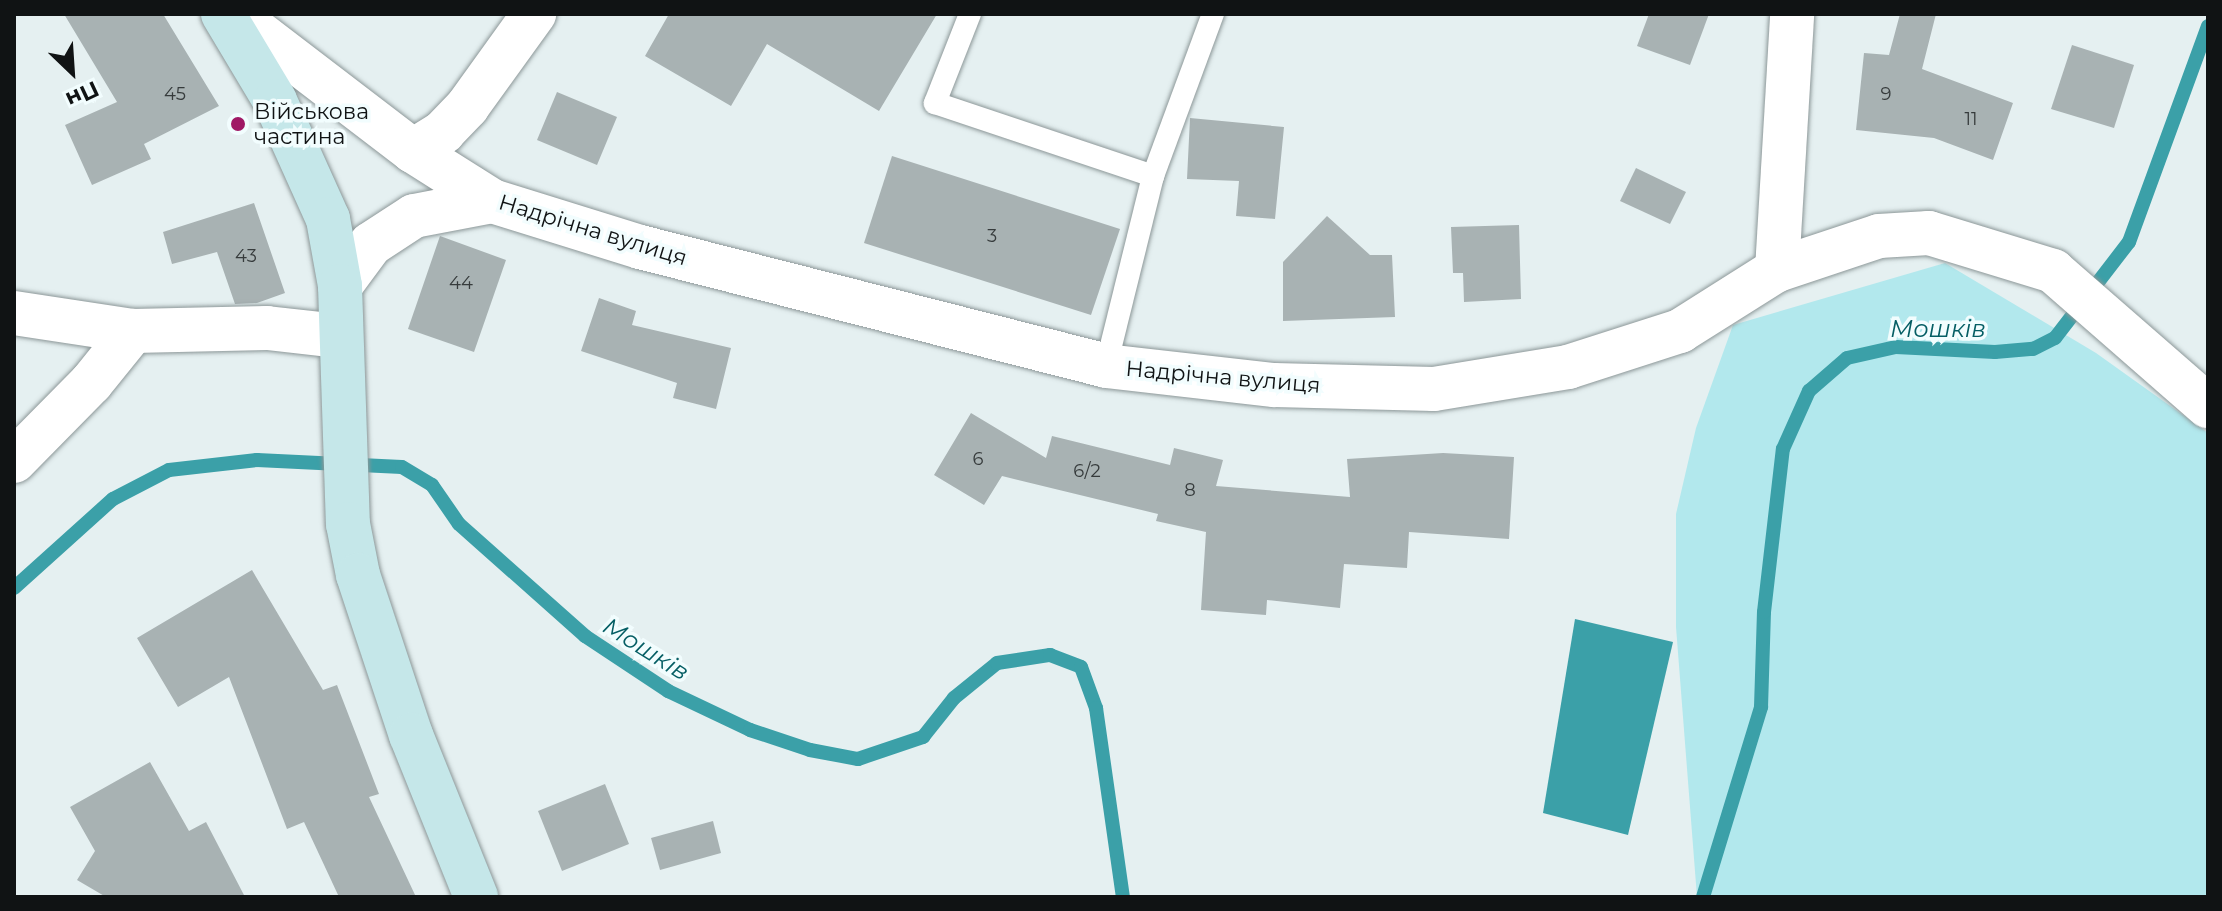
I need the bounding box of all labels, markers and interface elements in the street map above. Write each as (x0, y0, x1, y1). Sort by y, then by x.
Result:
north arrow (32, 32, 112, 112)
text: Пн (62, 75, 103, 113)
house number: 45 (164, 83, 186, 105)
house number: 9 (1881, 83, 1891, 105)
place label: Військова частина (254, 98, 369, 150)
house number: 11 (1965, 108, 1977, 130)
marker: Військова частина (229, 115, 247, 133)
street label: Надрічна вулиця (496, 189, 690, 271)
house number: 3 (987, 225, 997, 247)
house number: 43 (235, 245, 257, 267)
house number: 44 (449, 272, 473, 294)
water label: Мошків (1890, 315, 1986, 343)
street label: Надрічна вулиця (1124, 355, 1322, 399)
house number: 6 (973, 448, 983, 470)
house number: 6/2 (1073, 460, 1101, 482)
house number: 8 (1184, 479, 1196, 501)
water label: Мошків (598, 611, 694, 687)

